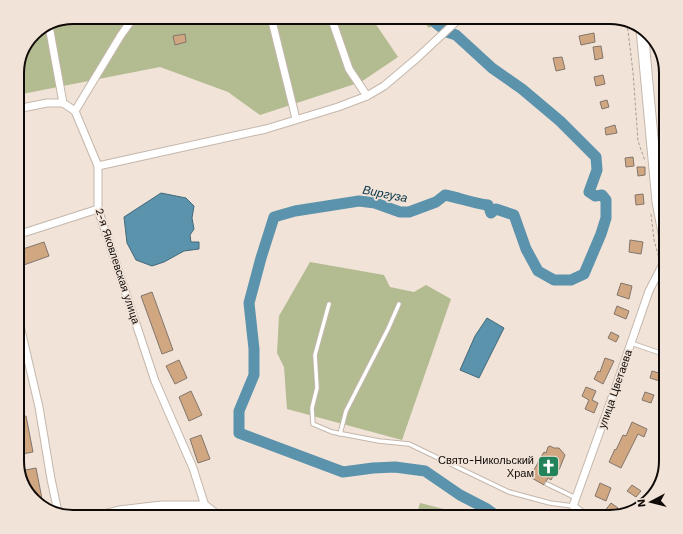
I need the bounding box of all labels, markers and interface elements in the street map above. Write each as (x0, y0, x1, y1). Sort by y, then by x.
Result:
water label: Виргуза (361, 183, 409, 205)
street label: 2-я Яковлевская улица (93, 207, 143, 327)
street label: улица Цветаева (596, 347, 635, 430)
church icon: Свято-Никольский Храм (536, 453, 562, 479)
place label: Свято-Никольский Храм (438, 454, 534, 480)
north arrow (631, 482, 671, 522)
text: N (635, 498, 649, 508)

